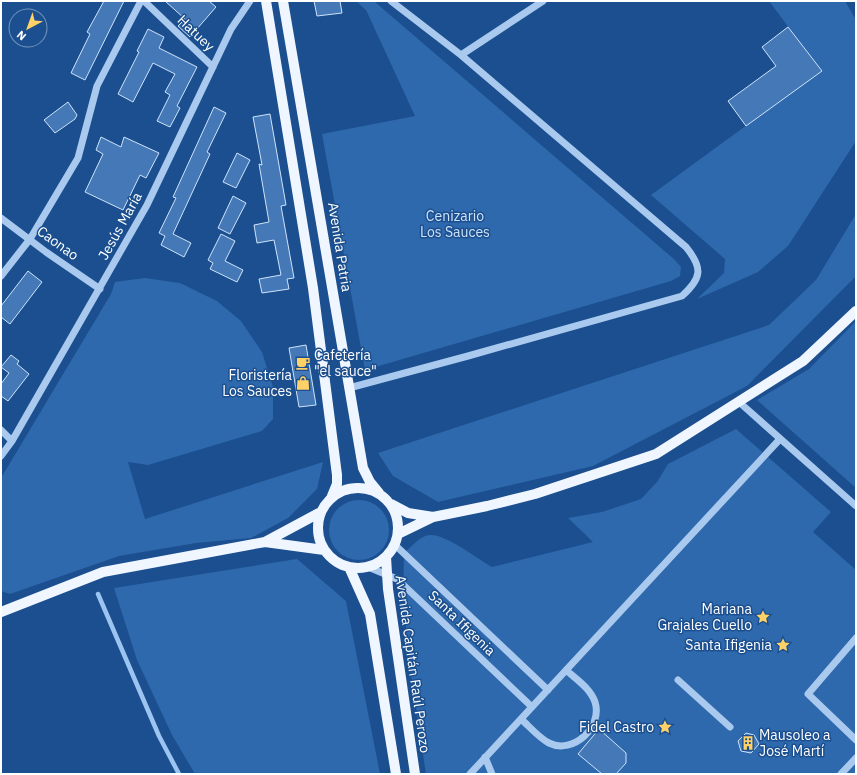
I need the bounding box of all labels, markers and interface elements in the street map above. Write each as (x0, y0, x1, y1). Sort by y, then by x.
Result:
north arrow (8, 8, 48, 48)
street label: Hatuey (174, 11, 218, 55)
text: N (14, 28, 29, 43)
street label: Jesús María (94, 189, 146, 263)
street label: Avenida Patria (324, 201, 356, 294)
park label: Cenizario Los Sauces (420, 207, 490, 241)
street label: Caonao (34, 222, 83, 264)
place label: Cafetería "el sauce" (314, 346, 377, 380)
cafe icon: Cafetería "el sauce" (295, 355, 311, 371)
place label: Floristería Los Sauces (222, 366, 293, 400)
shop icon: Floristería Los Sauces (295, 375, 311, 391)
street label: Avenida Capitán Raúl Perozo (392, 574, 434, 754)
street label: Santa Ifigenia (425, 586, 500, 660)
place label: Mariana Grajales Cuello (657, 600, 753, 634)
place icon: Mariana Grajales Cuello (755, 609, 771, 625)
place label: Santa Ifigenia (685, 636, 773, 654)
place icon: Santa Ifigenia (775, 637, 791, 653)
place label: Fidel Castro (579, 718, 654, 736)
place icon: Fidel Castro (657, 719, 673, 735)
place label: Mausoleo a José Martí (759, 726, 831, 760)
building icon: Mausoleo a José Martí (740, 735, 756, 751)

